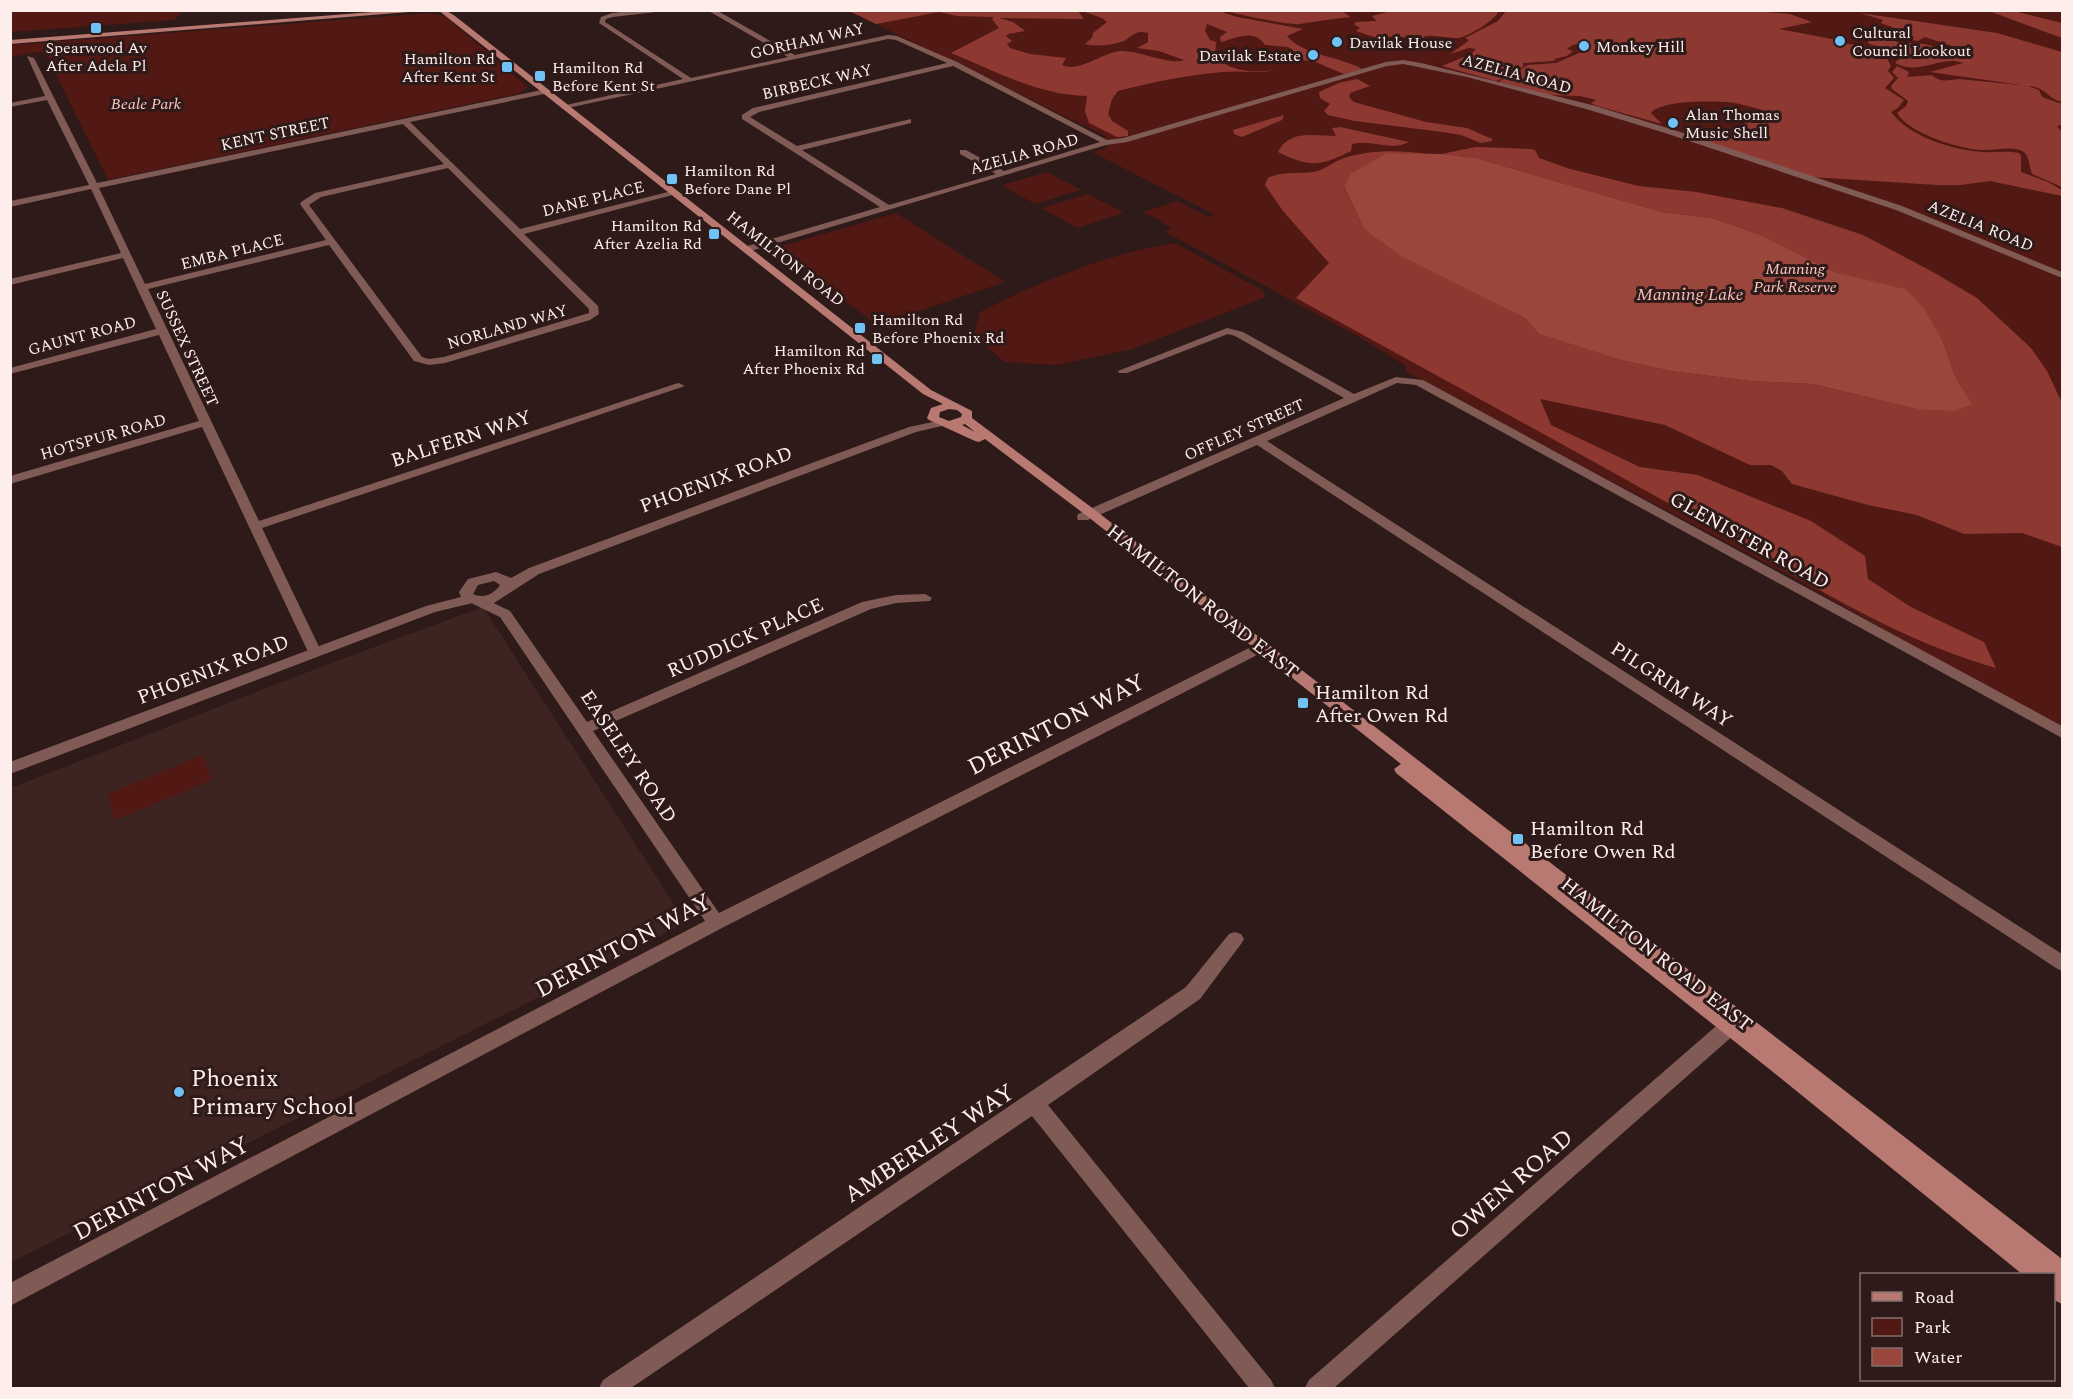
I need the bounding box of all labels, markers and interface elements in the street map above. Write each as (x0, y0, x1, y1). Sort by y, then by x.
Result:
street label: GORHAM WAY (747, 16, 867, 66)
marker: Spearwood Av After Adela Pl (89, 21, 103, 35)
place label: Cultural Council Lookout (1852, 21, 1972, 63)
place label: Davilak House (1349, 31, 1453, 55)
marker: Cultural Council Lookout (1833, 34, 1847, 48)
marker: Davilak House (1330, 35, 1344, 49)
place label: Monkey Hill (1596, 35, 1685, 59)
place label: Spearwood Av After Adela Pl (45, 36, 148, 78)
marker: Monkey Hill (1577, 39, 1591, 53)
place label: Davilak Estate (1199, 44, 1301, 68)
place label: Hamilton Rd After Kent St (402, 47, 495, 89)
marker: Davilak Estate (1306, 48, 1320, 62)
street label: AZELIA ROAD (1459, 48, 1574, 100)
place label: Hamilton Rd Before Kent St (552, 56, 655, 98)
street label: BIRBECK WAY (760, 58, 875, 106)
marker: Hamilton Rd After Kent St (500, 60, 514, 74)
marker: Hamilton Rd Before Kent St (533, 69, 547, 83)
park label: Beale Park (111, 92, 182, 116)
place label: Alan Thomas Music Shell (1685, 103, 1780, 145)
street label: KENT STREET (218, 111, 332, 157)
marker: Alan Thomas Music Shell (1666, 116, 1680, 130)
street label: AZELIA ROAD (967, 127, 1082, 181)
place label: Hamilton Rd Before Dane Pl (684, 159, 791, 201)
marker: Hamilton Rd Before Dane Pl (665, 172, 679, 186)
street label: DANE PLACE (540, 175, 647, 223)
street label: AZELIA ROAD (1924, 194, 2037, 258)
street label: HAMILTON ROAD (721, 205, 849, 312)
place label: Hamilton Rd After Azelia Rd (593, 214, 702, 256)
marker: Hamilton Rd After Azelia Rd (707, 227, 721, 241)
street label: EMBA PLACE (178, 228, 286, 276)
park label: Manning Park Reserve (1753, 257, 1837, 299)
water label: Manning Lake (1636, 281, 1744, 308)
street label: SUSSEX STREET (150, 286, 225, 411)
street label: NORLAND WAY (444, 298, 570, 356)
place label: Hamilton Rd Before Phoenix Rd (872, 308, 1004, 350)
street label: GAUNT ROAD (25, 310, 139, 362)
marker: Hamilton Rd Before Phoenix Rd (853, 321, 867, 335)
place label: Hamilton Rd After Phoenix Rd (742, 339, 865, 381)
marker: Hamilton Rd After Phoenix Rd (870, 352, 884, 366)
street label: OFFLEY STREET (1180, 392, 1309, 467)
street label: BALFERN WAY (387, 402, 536, 476)
street label: HOTSPUR ROAD (37, 407, 169, 466)
street label: PHOENIX ROAD (636, 438, 797, 522)
street label: GLENISTER ROAD (1664, 484, 1835, 597)
street label: HAMILTON ROAD EAST (1100, 517, 1305, 687)
street label: RUDDICK PLACE (662, 590, 829, 686)
street label: PHOENIX ROAD (133, 627, 294, 713)
street label: PILGRIM WAY (1604, 634, 1738, 736)
street label: DERINTON WAY (961, 665, 1152, 785)
place label: Hamilton Rd After Owen Rd (1315, 678, 1448, 731)
street label: EASELEY ROAD (572, 684, 684, 829)
marker: Hamilton Rd After Owen Rd (1296, 696, 1310, 710)
place label: Hamilton Rd Before Owen Rd (1530, 814, 1676, 867)
marker: Hamilton Rd Before Owen Rd (1511, 832, 1525, 846)
street label: HAMILTON ROAD EAST (1554, 870, 1759, 1040)
street label: DERINTON WAY (529, 884, 718, 1008)
place label: Phoenix Primary School (191, 1061, 354, 1125)
street label: AMBERLEY WAY (837, 1075, 1022, 1213)
marker: Phoenix Primary School (172, 1085, 186, 1099)
street label: OWEN ROAD (1442, 1121, 1582, 1249)
street label: DERINTON WAY (67, 1127, 256, 1251)
legend (1860, 1273, 2055, 1381)
text: Road (1914, 1284, 1955, 1311)
text: Park (1914, 1314, 1951, 1341)
text: Water (1914, 1344, 1962, 1371)

